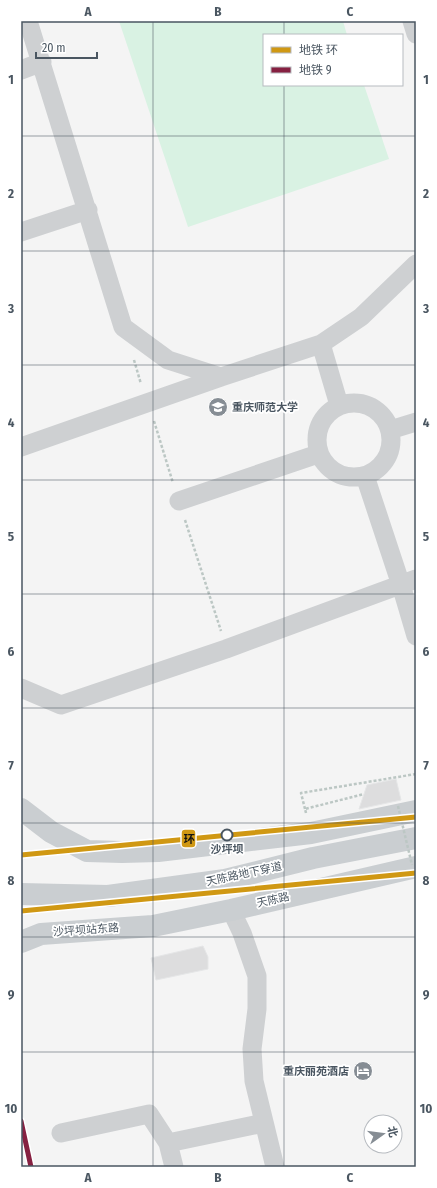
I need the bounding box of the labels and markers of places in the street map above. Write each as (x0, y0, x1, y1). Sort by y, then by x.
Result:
school or university icon: 重庆师范大学 (207, 396, 229, 418)
place label: 重庆师范大学 (232, 401, 298, 414)
marker: 沙坪坝 (220, 828, 234, 842)
place label: 沙坪坝 (211, 843, 244, 856)
hotel icon: 重庆丽苑酒店 (352, 1060, 374, 1082)
place label: 重庆丽苑酒店 (283, 1065, 349, 1078)

